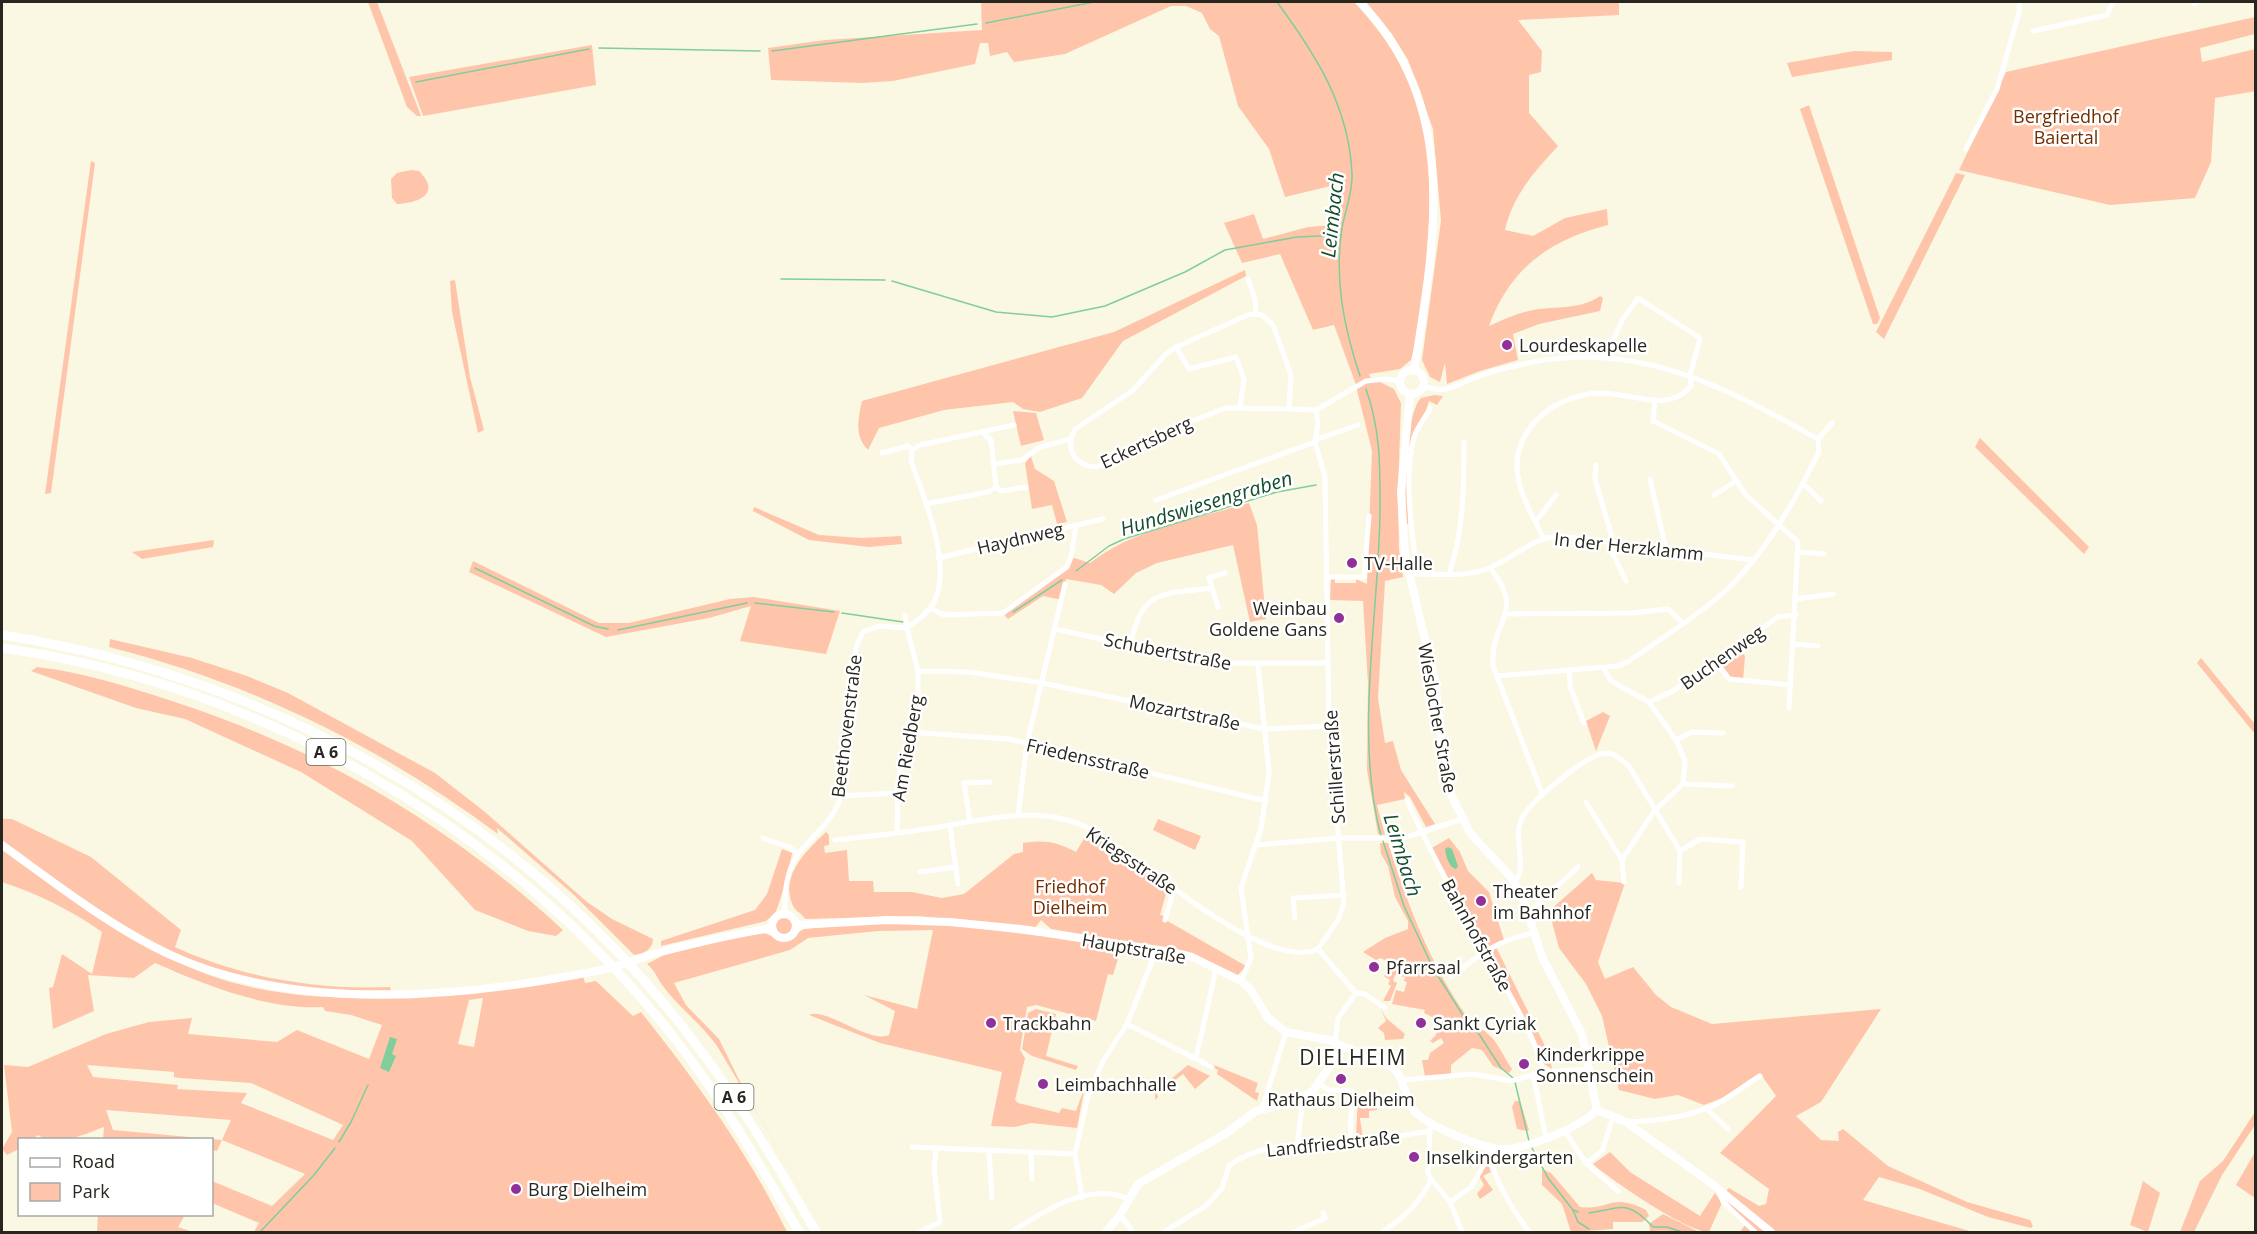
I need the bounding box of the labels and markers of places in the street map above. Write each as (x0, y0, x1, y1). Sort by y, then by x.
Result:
place label: Lourdeskapelle (1519, 333, 1647, 357)
marker: Lourdeskapelle (1500, 338, 1514, 352)
place label: TV-Halle (1364, 551, 1433, 575)
marker: TV-Halle (1345, 556, 1359, 570)
place label: Weinbau Goldene Gans (1209, 596, 1327, 641)
marker: Weinbau Goldene Gans (1332, 611, 1346, 625)
place label: Theater im Bahnhof (1493, 879, 1591, 924)
marker: Theater im Bahnhof (1474, 894, 1488, 908)
place label: Pfarrsaal (1386, 955, 1461, 979)
marker: Pfarrsaal (1367, 960, 1381, 974)
place label: Trackbahn (1003, 1011, 1091, 1035)
place label: Sankt Cyriak (1433, 1011, 1537, 1035)
marker: Trackbahn (984, 1016, 998, 1030)
marker: Sankt Cyriak (1414, 1016, 1428, 1030)
place label: Kinderkrippe Sonnenschein (1536, 1042, 1654, 1087)
marker: Kinderkrippe Sonnenschein (1517, 1057, 1531, 1071)
place label: Leimbachhalle (1055, 1072, 1177, 1096)
marker: Rathaus Dielheim (1334, 1072, 1348, 1086)
marker: Leimbachhalle (1036, 1077, 1050, 1091)
place label: Rathaus Dielheim (1267, 1087, 1415, 1111)
place label: Inselkindergarten (1426, 1145, 1574, 1169)
marker: Inselkindergarten (1407, 1150, 1421, 1164)
place label: Burg Dielheim (528, 1177, 647, 1201)
marker: Burg Dielheim (509, 1182, 523, 1196)

